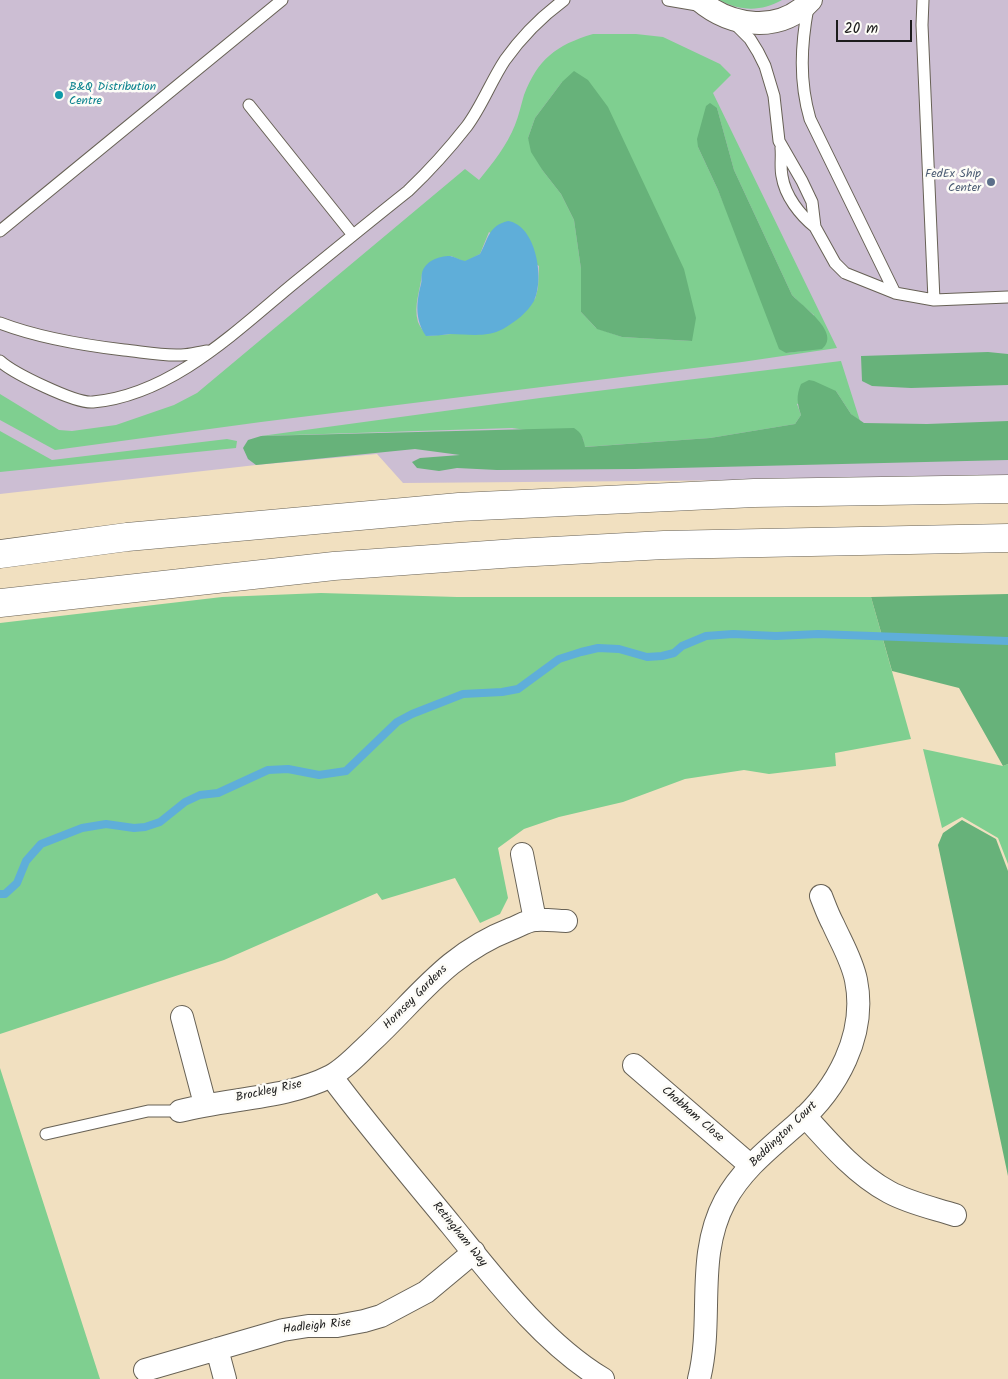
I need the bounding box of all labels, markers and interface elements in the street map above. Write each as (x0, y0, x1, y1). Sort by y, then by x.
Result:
scale bar (838, 10, 914, 42)
text: 20 m (844, 17, 878, 41)
place label: B&Q Distribution Centre (69, 81, 156, 109)
marker: B&Q Distribution Centre (53, 89, 65, 101)
place label: FedEx Ship Center (925, 168, 981, 196)
marker: FedEx Ship Center (985, 176, 997, 188)
street label: Hornsey Gardens (381, 963, 451, 1033)
street label: Brockley Rise (235, 1078, 303, 1106)
street label: Chobham Close (658, 1084, 726, 1146)
street label: Beddington Court (747, 1099, 821, 1171)
street label: Retingham Way (429, 1200, 489, 1270)
street label: Hadleigh Rise (282, 1316, 352, 1338)

